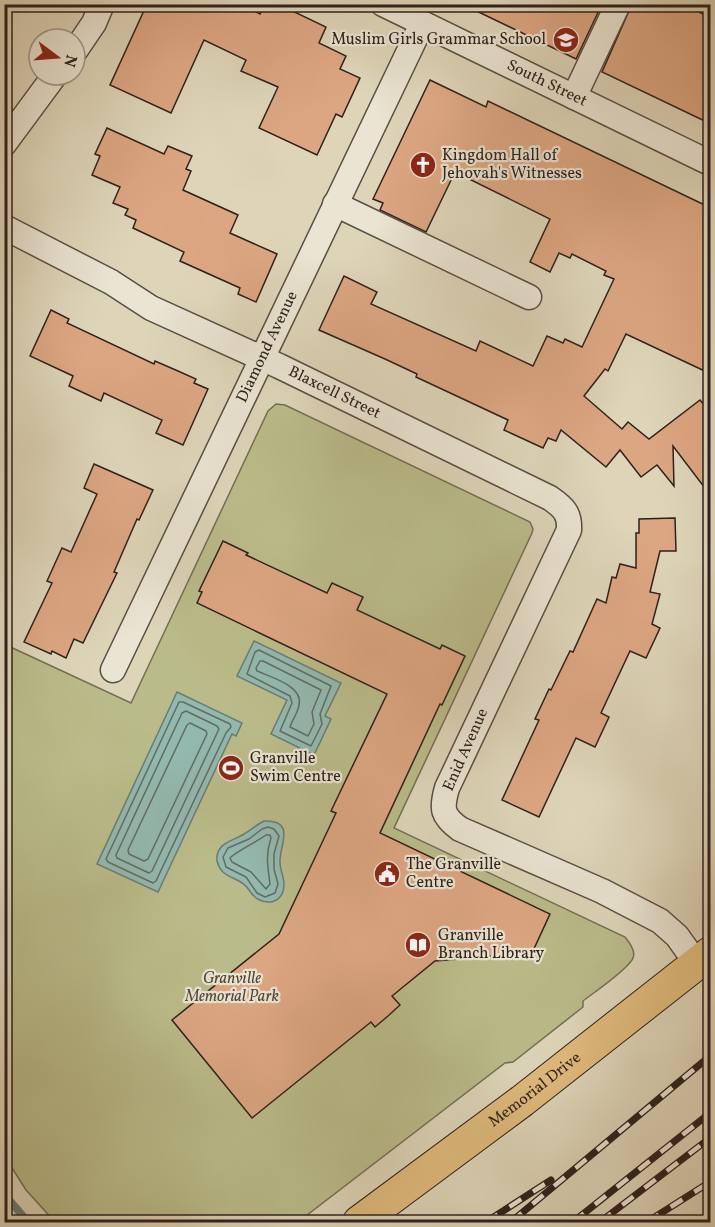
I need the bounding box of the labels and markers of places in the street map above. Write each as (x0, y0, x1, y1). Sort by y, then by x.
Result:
school or university icon: Muslim Girls Grammar School (551, 25, 581, 55)
place label: Muslim Girls Grammar School (331, 29, 546, 51)
place label: Kingdom Hall of Jehovah's Witnesses (442, 145, 582, 185)
church icon: Kingdom Hall of Jehovah's Witnesses (408, 150, 438, 180)
place label: Granville Swim Centre (250, 748, 341, 788)
sports icon: Granville Swim Centre (216, 753, 246, 783)
place label: The Granville Centre (406, 854, 501, 894)
public building icon: The Granville Centre (372, 859, 402, 889)
place label: Granville Branch Library (438, 925, 545, 965)
library icon: Granville Branch Library (403, 930, 433, 960)

